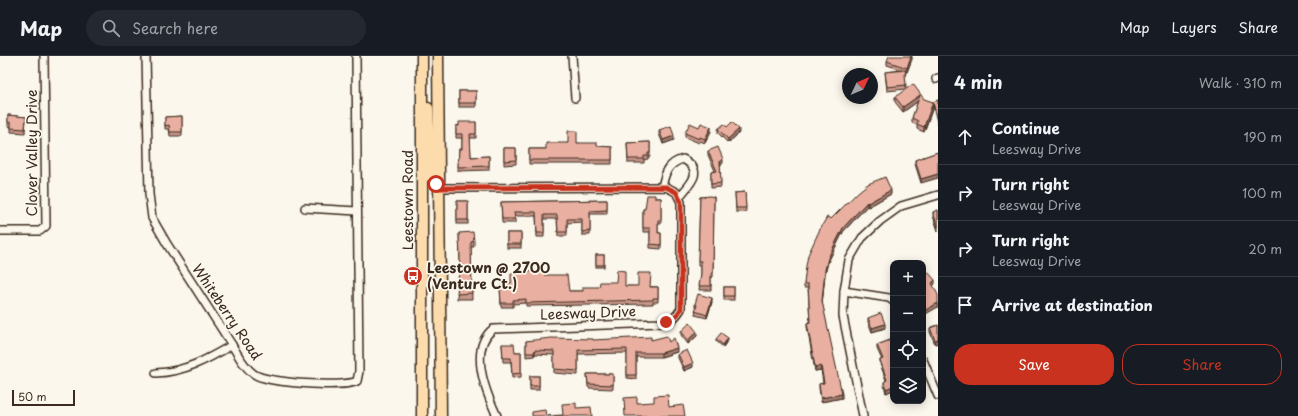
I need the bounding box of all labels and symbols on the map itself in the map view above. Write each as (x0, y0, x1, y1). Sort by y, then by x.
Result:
north arrow (842, 68, 878, 104)
street label: Clover Valley Drive (21, 90, 42, 216)
street label: Leestown Road (397, 150, 418, 250)
route start (427, 175, 445, 193)
place label: Leestown @ 2700 (Venture Ct.) (427, 257, 550, 294)
street label: Whiteberry Road (187, 259, 267, 364)
bus stop icon: Leestown @ 2700 (Venture Ct.) (402, 265, 424, 287)
street label: Leesway Drive (540, 300, 636, 325)
route end (657, 313, 675, 331)
scale bar (12, 388, 75, 407)

